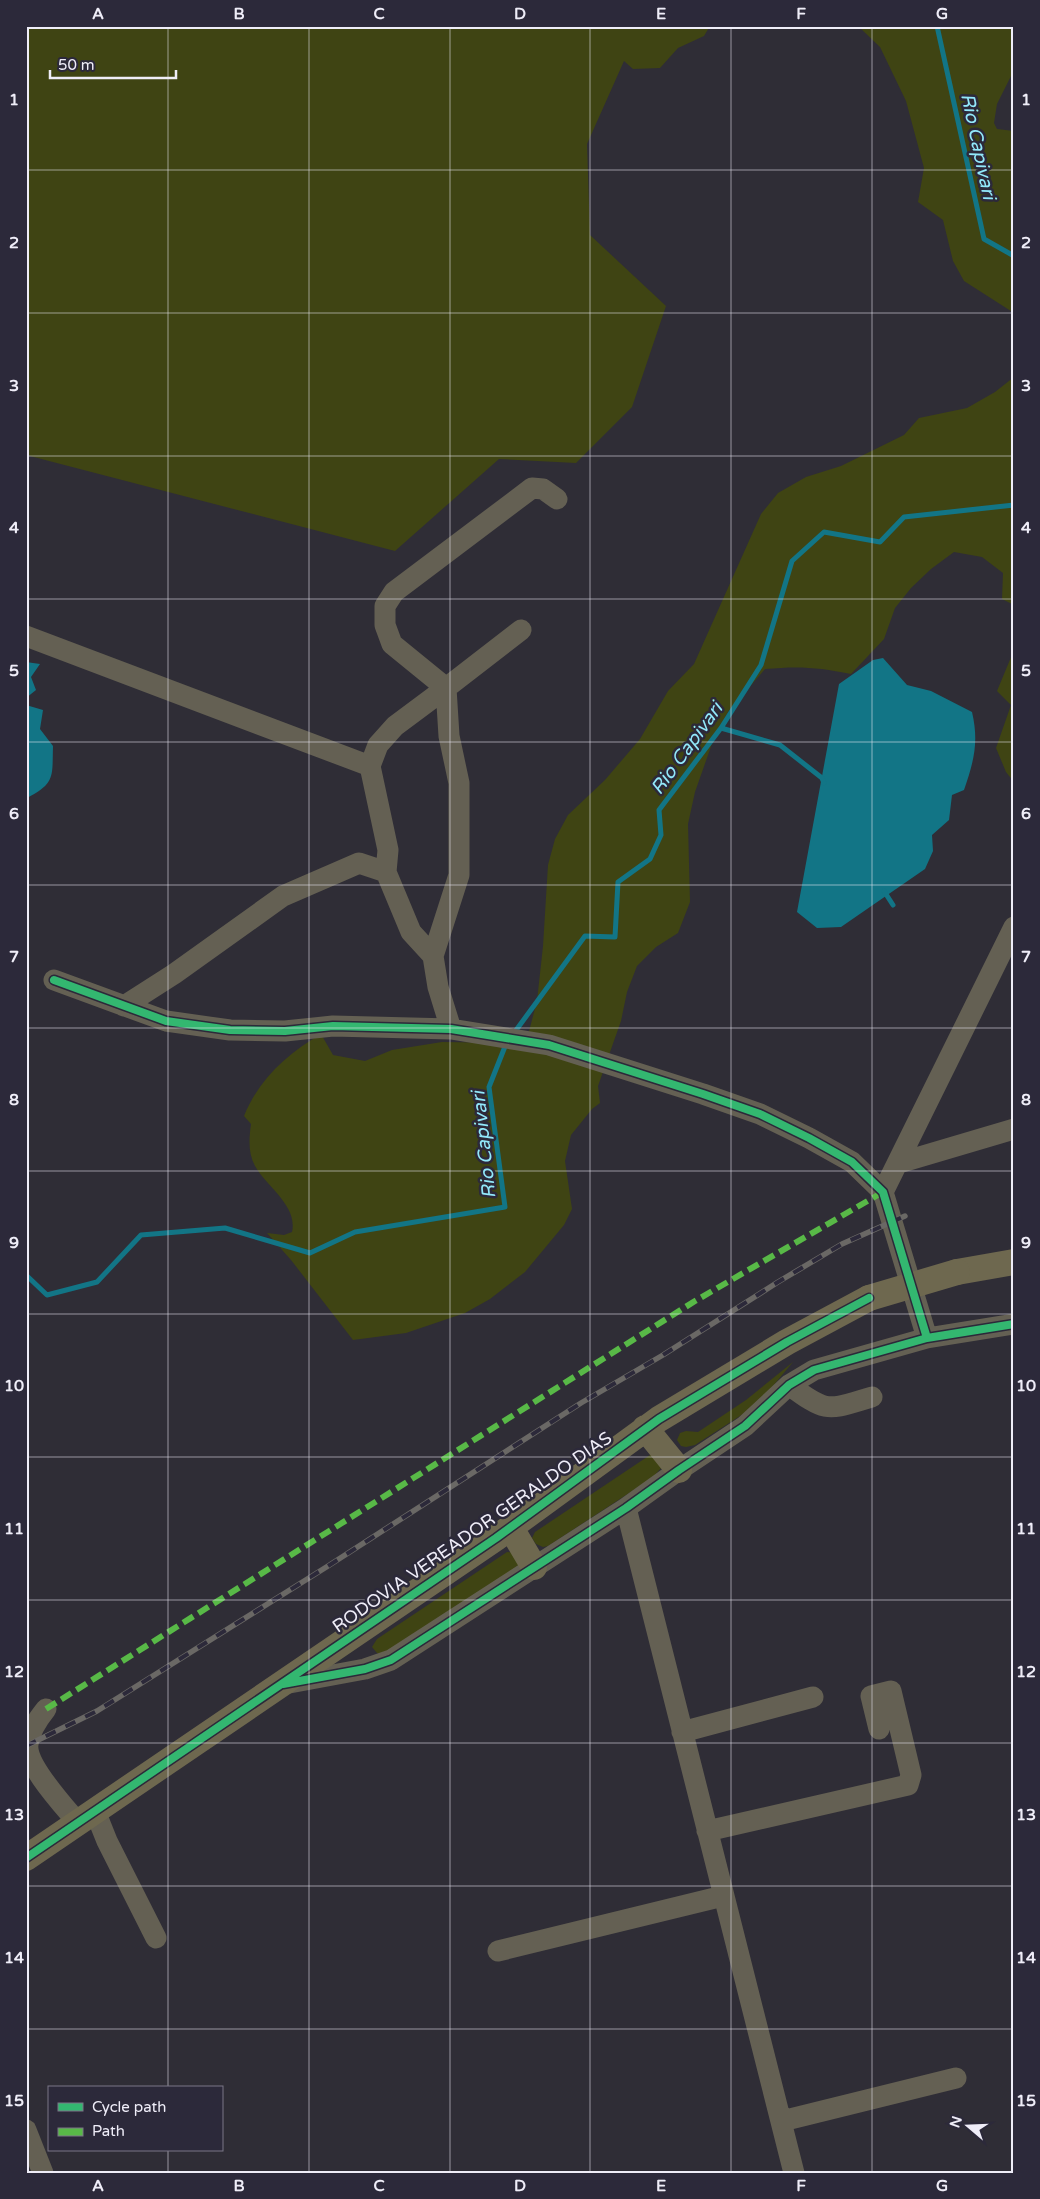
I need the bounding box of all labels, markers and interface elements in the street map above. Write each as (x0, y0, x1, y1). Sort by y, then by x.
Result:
text: A (92, 4, 104, 24)
text: B (233, 4, 245, 24)
text: C (373, 4, 385, 24)
text: D (514, 4, 526, 24)
text: E (656, 4, 666, 24)
text: F (796, 4, 806, 24)
text: G (936, 4, 948, 24)
scale bar (50, 48, 176, 80)
text: 50 m (58, 56, 95, 74)
text: 1 (9, 90, 19, 110)
text: 1 (1021, 90, 1031, 110)
water label: Rio Capivari (956, 91, 1000, 204)
text: 2 (9, 233, 19, 253)
text: 2 (1021, 233, 1031, 253)
text: 3 (9, 376, 19, 396)
text: 3 (1021, 376, 1031, 396)
text: 4 (9, 518, 19, 538)
text: 4 (1021, 518, 1031, 538)
text: 5 (9, 661, 19, 681)
text: 5 (1021, 661, 1031, 681)
water label: Rio Capivari (646, 697, 729, 799)
text: 6 (9, 804, 19, 824)
text: 6 (1021, 804, 1031, 824)
text: 7 (9, 947, 19, 967)
text: 7 (1021, 947, 1031, 967)
water label: Rio Capivari (467, 1088, 501, 1200)
text: 8 (9, 1090, 19, 1110)
text: 8 (1021, 1090, 1031, 1110)
text: 9 (9, 1233, 19, 1253)
text: 9 (1021, 1233, 1031, 1253)
text: 10 (4, 1376, 24, 1396)
text: 10 (1016, 1376, 1036, 1396)
street label: RODOVIA VEREADOR GERALDO DIAS (328, 1427, 616, 1637)
text: 11 (4, 1519, 24, 1539)
text: 11 (1016, 1519, 1036, 1539)
text: 12 (4, 1662, 24, 1682)
text: 12 (1016, 1662, 1036, 1682)
text: 13 (4, 1805, 24, 1825)
text: 13 (1016, 1805, 1036, 1825)
text: 14 (4, 1948, 24, 1968)
text: 14 (1016, 1948, 1036, 1968)
legend (48, 2086, 222, 2152)
text: 15 (4, 2091, 24, 2111)
text: 15 (1016, 2091, 1036, 2111)
text: Cycle path (92, 2098, 166, 2116)
north arrow (942, 2102, 992, 2152)
text: N (946, 2114, 966, 2130)
text: Path (92, 2122, 125, 2140)
text: A (92, 2176, 104, 2196)
text: B (233, 2176, 245, 2196)
text: C (373, 2176, 385, 2196)
text: D (514, 2176, 526, 2196)
text: E (656, 2176, 666, 2196)
text: F (796, 2176, 806, 2196)
text: G (936, 2176, 948, 2196)

